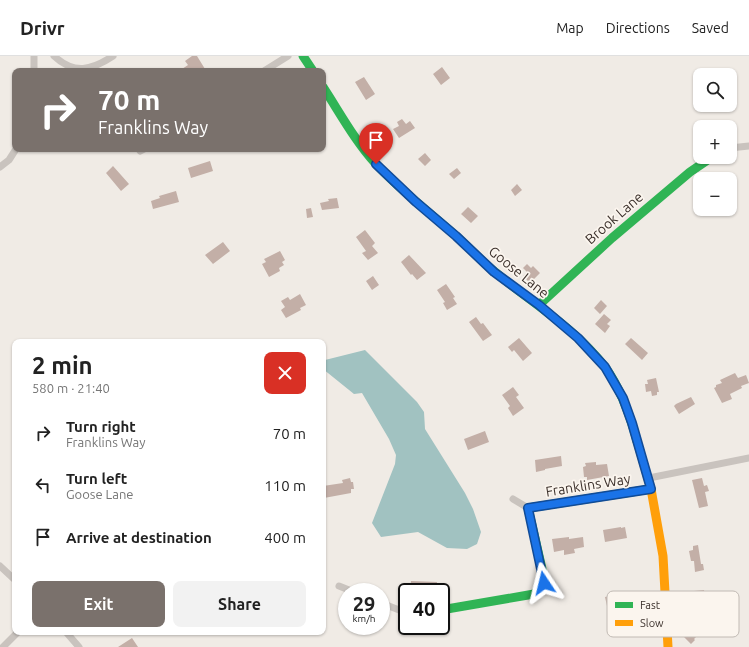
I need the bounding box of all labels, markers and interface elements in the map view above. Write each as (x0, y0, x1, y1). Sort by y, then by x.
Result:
text: Drivr (20, 17, 65, 39)
text: Map (556, 20, 584, 36)
text: Directions (606, 20, 670, 36)
text: Saved (692, 20, 729, 36)
map controls (693, 68, 737, 216)
button: search (693, 68, 737, 112)
icon: right (32, 84, 84, 136)
text: 70 m (98, 84, 160, 115)
text: Franklins Way (98, 117, 208, 137)
button: + (693, 120, 737, 164)
pin (359, 123, 393, 164)
icon: arrive (365, 129, 387, 151)
button: − (693, 172, 737, 216)
street label: Brook Lane (582, 189, 646, 247)
street label: Goose Lane (486, 243, 552, 301)
text: 2 min (32, 352, 93, 379)
button: close (264, 352, 306, 394)
text: 580 m · 21:40 (32, 381, 110, 395)
text: Turn right (66, 418, 136, 435)
icon: right (32, 422, 54, 444)
text: 70 m (273, 425, 306, 442)
text: Franklins Way (66, 435, 146, 449)
text: Turn left (66, 470, 127, 487)
street label: Franklins Way (544, 470, 632, 500)
icon: left (32, 474, 54, 496)
text: 110 m (264, 477, 306, 494)
text: Goose Lane (66, 487, 134, 501)
icon: arrive (32, 526, 54, 548)
text: Arrive at destination (66, 529, 212, 546)
text: 400 m (264, 529, 306, 546)
position arrow (523, 562, 565, 604)
button: Exit (32, 581, 165, 627)
button: Share (173, 581, 306, 627)
speed limit sign: 40 (398, 583, 450, 635)
legend (607, 591, 739, 637)
text: 29 (353, 592, 375, 615)
text: Fast (640, 599, 661, 611)
text: km/h (352, 613, 376, 624)
text: Slow (640, 617, 664, 629)

